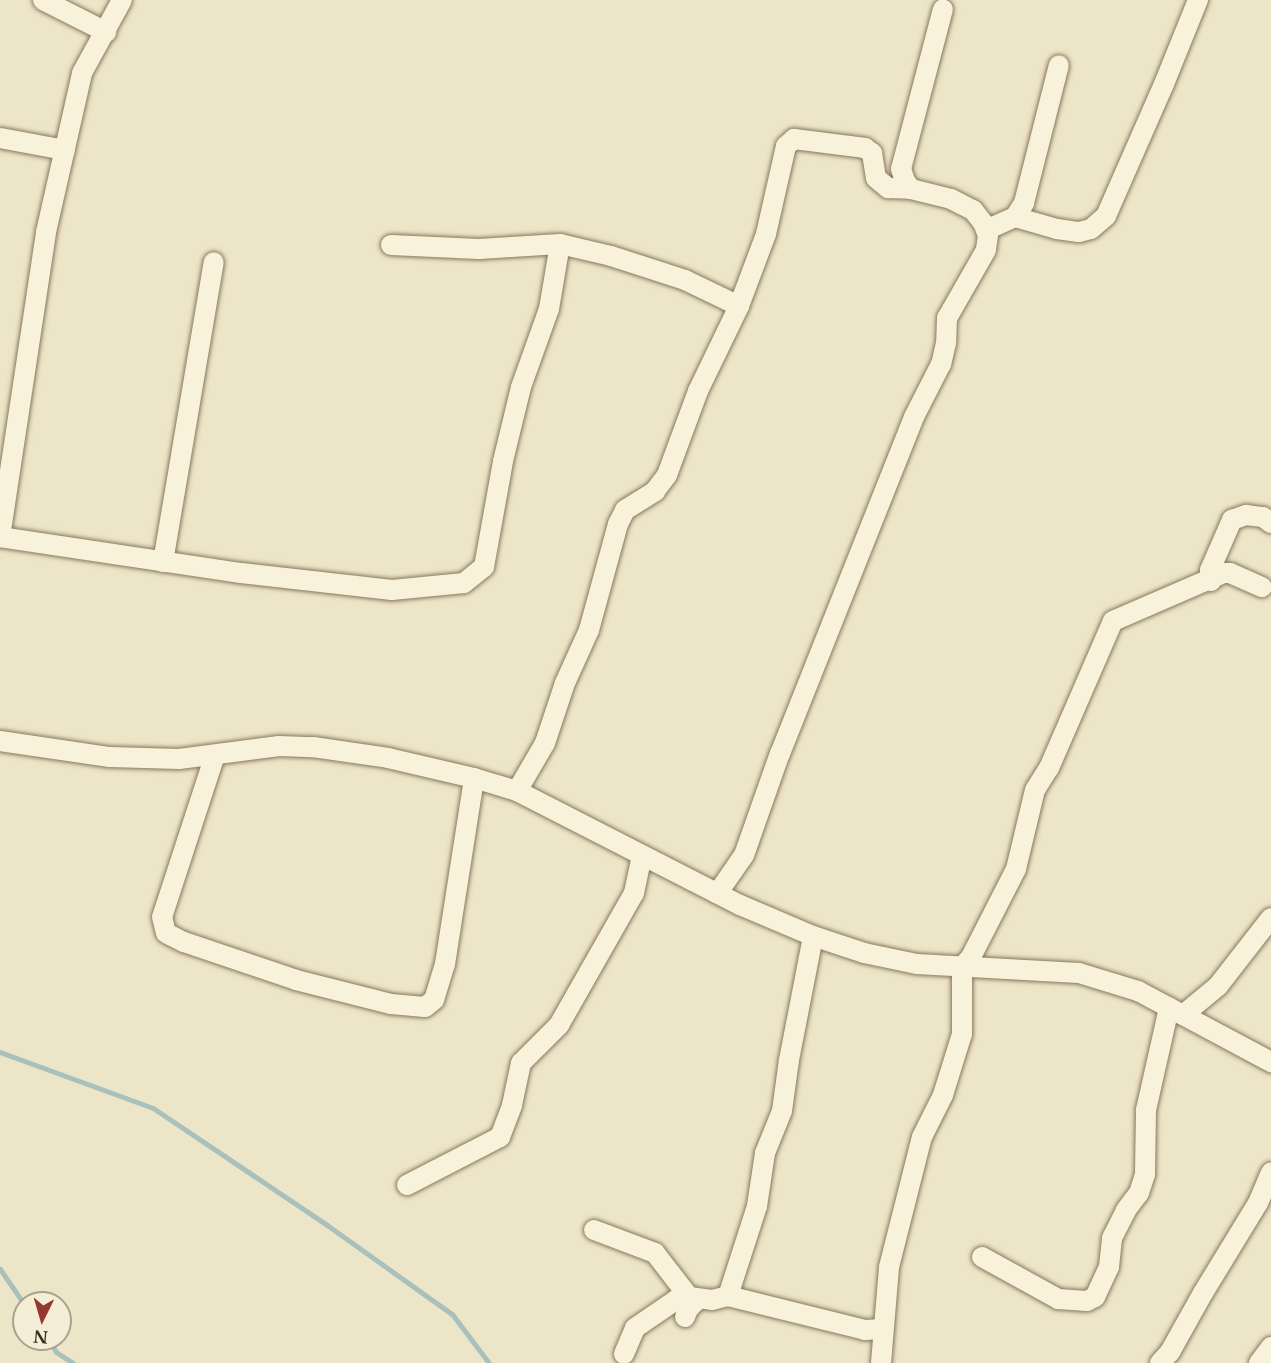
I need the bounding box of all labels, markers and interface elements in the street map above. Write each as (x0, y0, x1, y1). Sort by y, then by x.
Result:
north arrow (12, 1291, 72, 1351)
text: N (32, 1326, 49, 1348)

